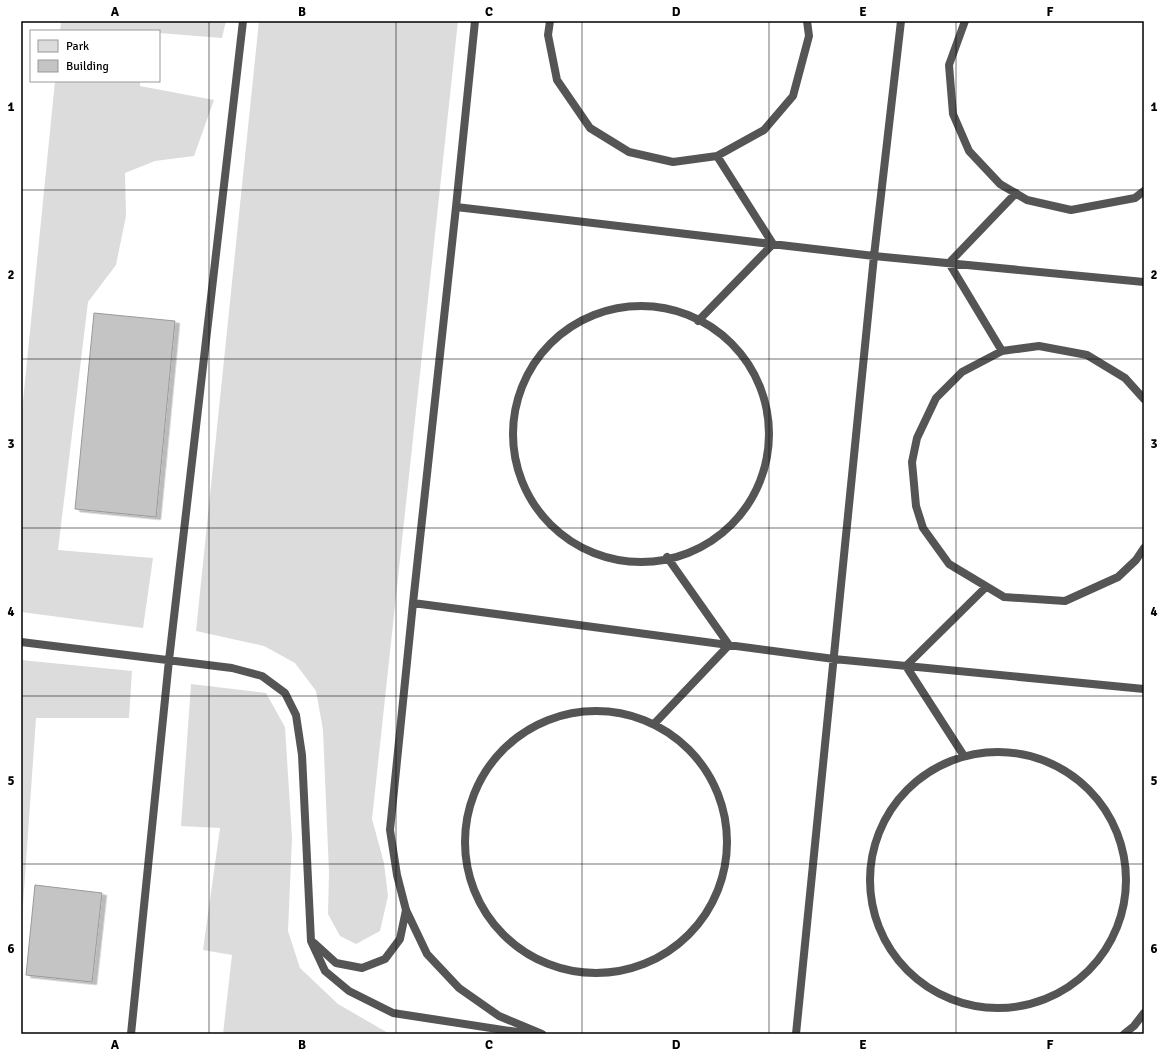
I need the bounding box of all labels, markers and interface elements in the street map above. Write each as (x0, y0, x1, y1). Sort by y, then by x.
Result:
text: A (111, 4, 120, 20)
text: B (298, 4, 306, 20)
text: C (485, 4, 493, 20)
text: D (672, 4, 681, 20)
text: E (859, 4, 867, 20)
text: F (1047, 4, 1054, 20)
legend (30, 30, 160, 82)
text: Park (66, 39, 89, 54)
text: Building (66, 59, 109, 74)
text: 1 (7, 99, 15, 115)
text: 1 (1150, 99, 1158, 115)
text: 2 (7, 267, 15, 283)
text: 2 (1150, 267, 1158, 283)
text: 3 (7, 436, 15, 452)
text: 3 (1150, 436, 1158, 452)
text: 4 (7, 604, 15, 620)
text: 4 (1150, 604, 1158, 620)
text: 5 (7, 773, 15, 789)
text: 5 (1150, 773, 1158, 789)
text: 6 (7, 941, 15, 957)
text: 6 (1150, 941, 1158, 957)
text: A (111, 1037, 120, 1053)
text: B (298, 1037, 306, 1053)
text: C (485, 1037, 493, 1053)
text: D (672, 1037, 681, 1053)
text: E (859, 1037, 867, 1053)
text: F (1047, 1037, 1054, 1053)

